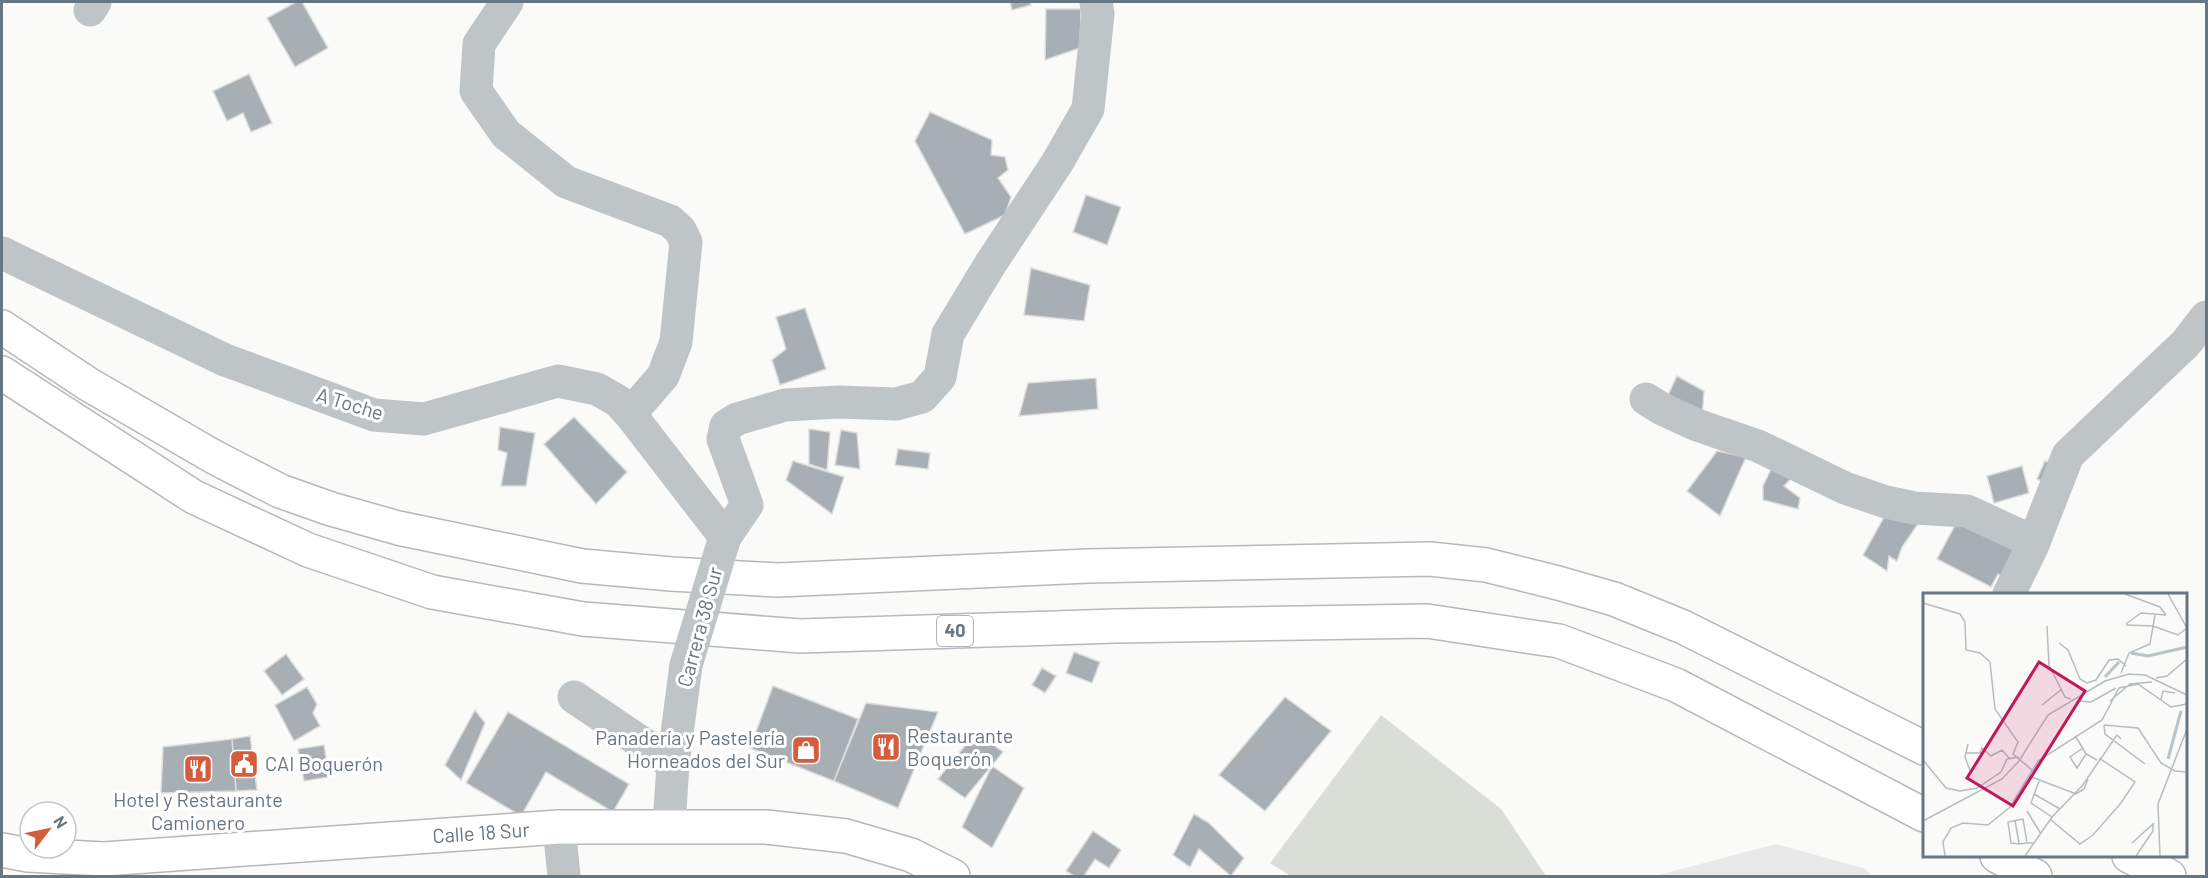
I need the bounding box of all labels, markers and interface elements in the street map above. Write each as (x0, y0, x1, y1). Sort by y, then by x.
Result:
street label: A Toche (314, 382, 387, 425)
street label: Carrera 38 Sur (671, 564, 727, 689)
inset map (1923, 593, 2187, 857)
road number: 40 (937, 616, 973, 646)
place label: Restaurante Boquerón (907, 723, 1013, 770)
place label: Panadería y Pastelería Horneados del Sur (595, 725, 785, 772)
restaurant icon: Restaurante Boquerón (870, 731, 902, 763)
shop icon: Panadería y Pastelería Horneados del Sur (790, 734, 822, 766)
public building icon: CAI Boquerón (228, 748, 260, 780)
place label: CAI Boquerón (265, 751, 383, 775)
restaurant icon: Hotel y Restaurante Camionero (182, 753, 214, 785)
place label: Hotel y Restaurante Camionero (113, 787, 283, 834)
north arrow (18, 800, 78, 860)
text: N (50, 812, 72, 831)
street label: Calle 18 Sur (432, 817, 530, 847)

